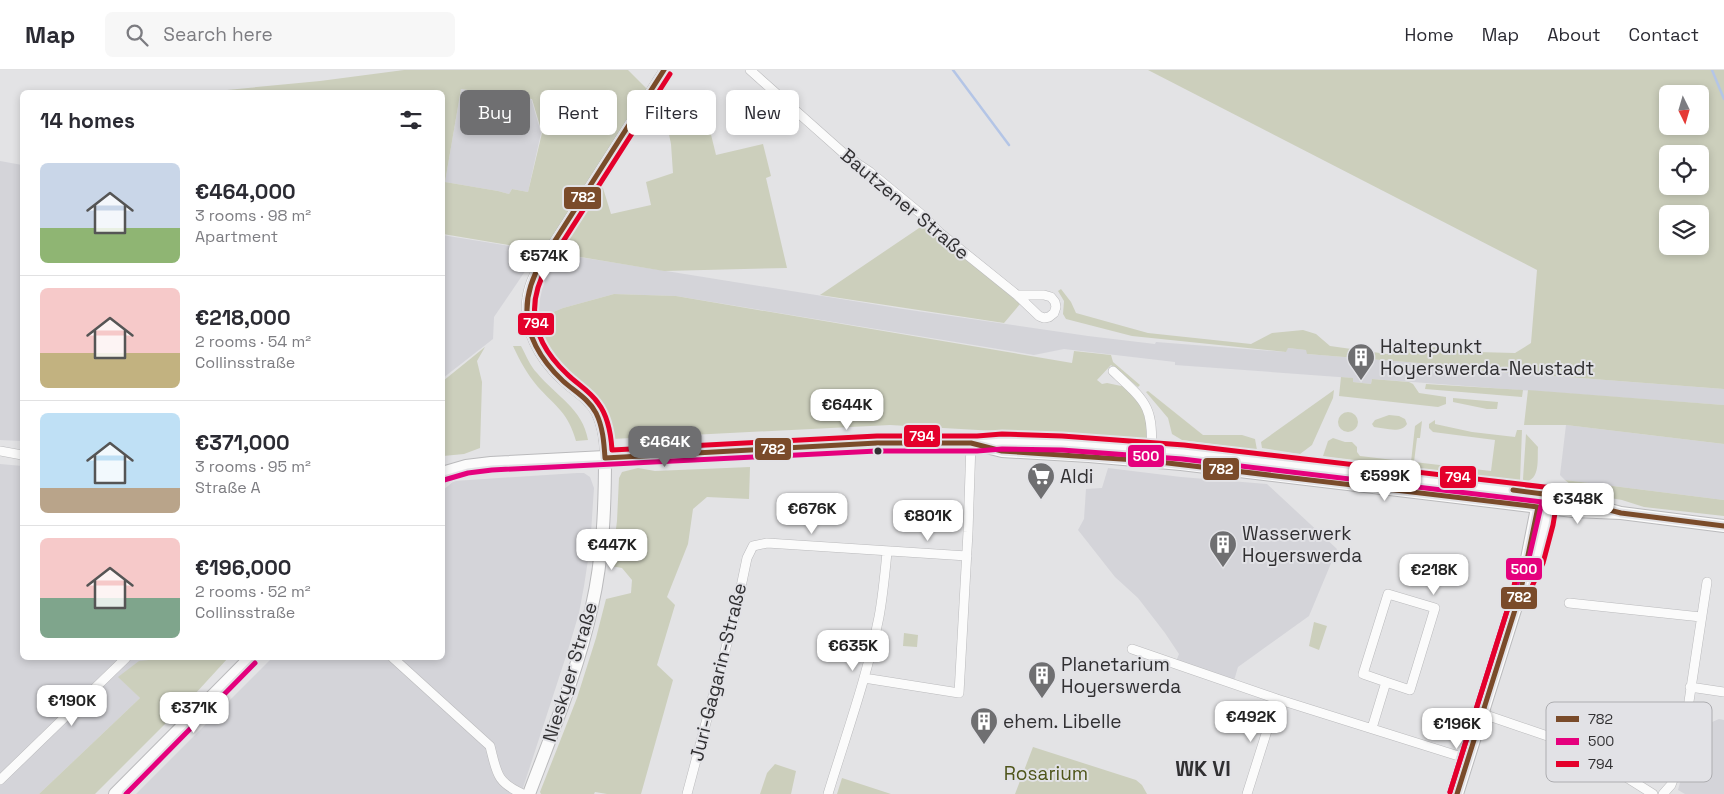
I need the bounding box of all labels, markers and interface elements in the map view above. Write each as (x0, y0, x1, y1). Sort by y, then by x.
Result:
search box (105, 12, 455, 57)
text: Map (25, 19, 75, 50)
icon: search (123, 21, 151, 49)
text: Search here (163, 22, 273, 47)
text: Home (1405, 23, 1454, 46)
text: Map (1482, 23, 1519, 46)
text: About (1547, 23, 1601, 46)
text: Contact (1629, 23, 1699, 46)
north arrow (1659, 85, 1709, 135)
map controls (1659, 85, 1709, 255)
chip: Buy (460, 90, 530, 135)
chip: Rent (540, 90, 617, 135)
chip: Filters (627, 90, 716, 135)
chip: New (726, 90, 799, 135)
icon: filters (397, 106, 425, 134)
text: 14 homes (40, 107, 135, 134)
street label: Bautzener Straße (835, 143, 975, 265)
button: locate (1659, 145, 1709, 195)
text: €464,000 (195, 178, 296, 205)
icon: home (80, 183, 140, 243)
line badge: 782 (563, 186, 602, 210)
text: 782 (571, 188, 595, 206)
text: 3 rooms · 98 m² (195, 205, 311, 226)
button: layers (1659, 205, 1709, 255)
text: Apartment (195, 226, 278, 247)
pin: €574K (509, 240, 579, 282)
text: €574K (520, 245, 568, 266)
text: €218,000 (195, 304, 291, 331)
icon: home (80, 308, 140, 368)
line badge: 794 (517, 312, 555, 336)
text: 794 (523, 314, 549, 332)
text: 2 rooms · 54 m² (195, 331, 311, 352)
place label: Haltepunkt Hoyerswerda-Neustadt (1380, 334, 1594, 381)
building icon: Haltepunkt Hoyerswerda-Neustadt (1346, 342, 1376, 381)
text: Collinsstraße (195, 352, 295, 373)
pin: €644K (812, 388, 882, 431)
text: €644K (821, 394, 873, 415)
line badge: 794 (903, 424, 941, 448)
pin: €464K (630, 426, 700, 468)
text: 794 (909, 427, 935, 445)
text: €371,000 (195, 429, 290, 456)
text: €464K (639, 431, 691, 452)
icon: home (80, 433, 140, 493)
line badge: 782 (754, 437, 792, 461)
text: 782 (761, 440, 785, 458)
line badge: 500 (1127, 444, 1165, 468)
unlabelled marker (873, 446, 883, 456)
text: 500 (1133, 447, 1159, 465)
text: 3 rooms · 95 m² (195, 456, 311, 477)
line badge: 782 (1202, 457, 1240, 481)
text: 782 (1209, 460, 1233, 478)
pin: €599K (1350, 460, 1420, 502)
supermarket icon: Aldi (1026, 461, 1056, 500)
place label: Aldi (1060, 464, 1094, 489)
text: €599K (1360, 465, 1410, 486)
line badge: 794 (1439, 465, 1477, 489)
text: 794 (1445, 468, 1471, 486)
text: Straße A (195, 477, 261, 498)
pin: €348K (1543, 482, 1613, 525)
text: €348K (1553, 488, 1603, 509)
pin: €676K (777, 492, 847, 535)
text: €676K (787, 498, 837, 519)
pin: €801K (893, 500, 963, 542)
text: €801K (904, 505, 952, 526)
place label: Wasserwerk Hoyerswerda (1242, 521, 1362, 568)
pin: €447K (577, 528, 647, 571)
building icon: Wasserwerk Hoyerswerda (1208, 529, 1238, 568)
text: €447K (587, 534, 637, 555)
text: €196,000 (195, 554, 291, 581)
pin: €218K (1399, 554, 1469, 596)
line badge: 500 (1505, 557, 1543, 581)
icon: home (80, 558, 140, 618)
text: €218K (1410, 559, 1458, 580)
text: 500 (1511, 560, 1537, 578)
street label: Juri-Gagarin-Straße (684, 580, 752, 764)
text: 2 rooms · 52 m² (195, 581, 311, 602)
line badge: 782 (1500, 586, 1538, 610)
text: 782 (1507, 588, 1531, 606)
street label: Nieskyer Straße (537, 599, 603, 745)
text: Collinsstraße (195, 602, 295, 623)
pin: €635K (818, 630, 888, 672)
text: €635K (828, 635, 878, 656)
place label: Planetarium Hoyerswerda (1061, 652, 1181, 699)
building icon: Planetarium Hoyerswerda (1027, 660, 1057, 699)
pin: €190K (37, 684, 107, 727)
text: €190K (48, 690, 96, 711)
pin: €371K (159, 692, 229, 734)
text: €371K (171, 697, 217, 718)
pin: €492K (1216, 700, 1286, 743)
legend (1546, 702, 1712, 782)
building icon: ehem. Libelle (969, 706, 999, 745)
text: €492K (1226, 706, 1276, 727)
pin: €196K (1422, 708, 1492, 750)
place label: ehem. Libelle (1003, 709, 1122, 734)
text: 782 (1588, 710, 1613, 728)
text: €196K (1433, 713, 1481, 734)
text: 500 (1588, 732, 1614, 750)
district label: WK VI (1175, 755, 1231, 782)
text: 794 (1588, 755, 1613, 773)
park label: Rosarium (1004, 761, 1088, 786)

